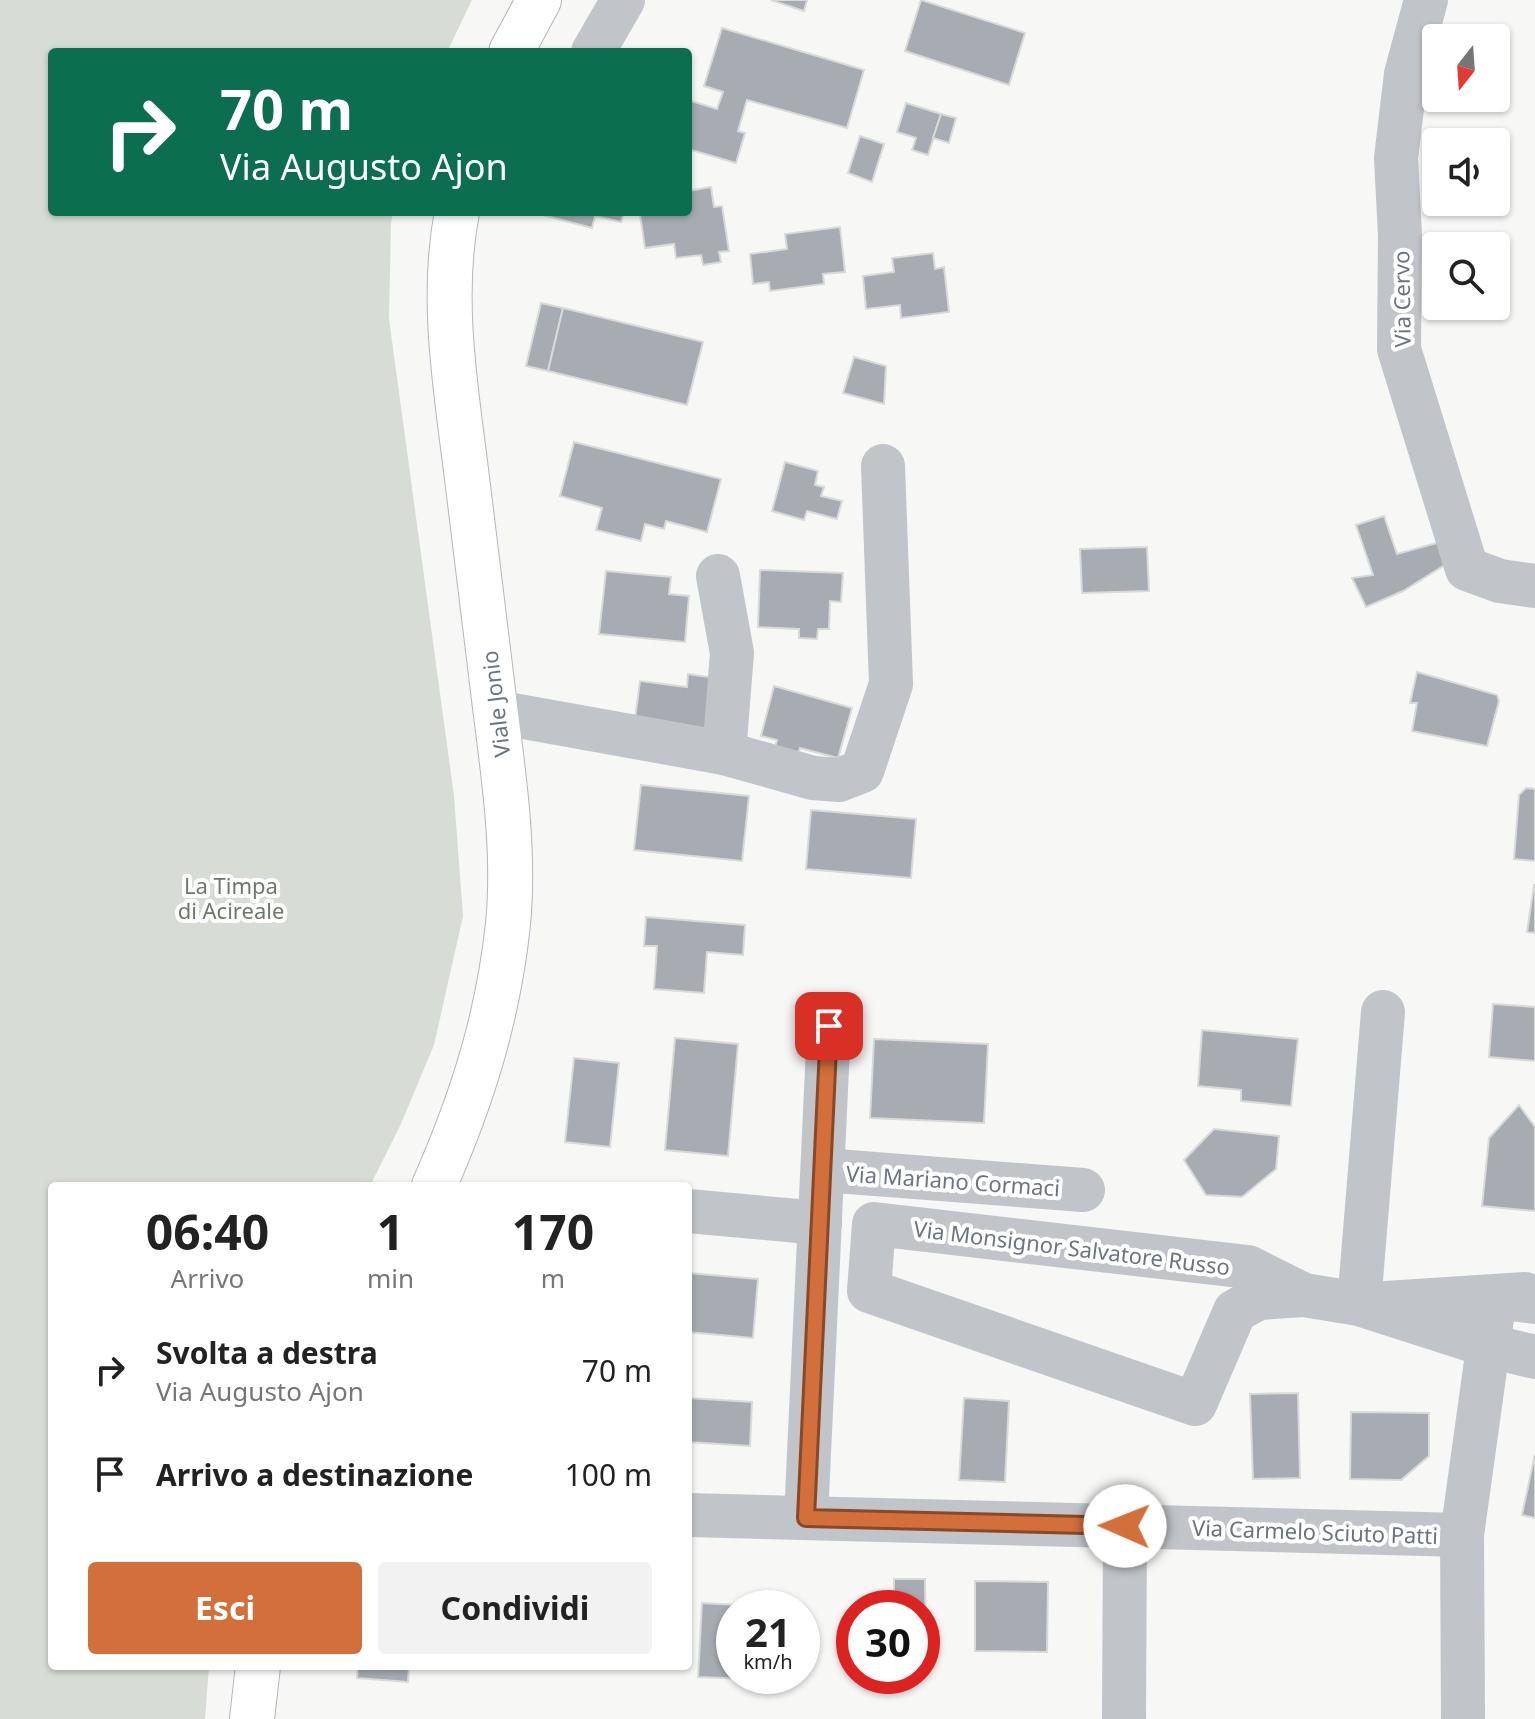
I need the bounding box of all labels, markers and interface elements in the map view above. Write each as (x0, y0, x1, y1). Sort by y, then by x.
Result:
north arrow (1422, 24, 1510, 112)
map controls (1422, 24, 1510, 320)
text: 70 m (220, 70, 353, 146)
icon: right (88, 80, 192, 184)
button: sound (1422, 128, 1510, 216)
text: Via Augusto Ajon (220, 142, 508, 191)
button: search (1422, 232, 1510, 320)
street label: Via Cervo (1385, 250, 1417, 348)
street label: Viale Jonio (474, 649, 516, 759)
park label: La Timpa di Acireale (178, 870, 284, 925)
pin (795, 992, 863, 1060)
icon: arrive (807, 1004, 851, 1048)
street label: Via Mariano Cormaci (845, 1158, 1061, 1202)
text: 06:40 (146, 1199, 269, 1264)
text: 1 (377, 1199, 404, 1264)
text: 170 (512, 1199, 594, 1264)
street label: Via Monsignor Salvatore Russo (912, 1213, 1232, 1281)
text: Arrivo (171, 1260, 244, 1296)
text: min (367, 1260, 414, 1296)
text: m (541, 1260, 565, 1296)
text: Svolta a destra (156, 1332, 378, 1373)
icon: right (88, 1348, 132, 1392)
text: 70 m (582, 1350, 652, 1391)
text: Via Augusto Ajon (156, 1373, 364, 1409)
icon: arrive (88, 1452, 132, 1496)
text: Arrivo a destinazione (156, 1454, 473, 1495)
text: 100 m (565, 1454, 652, 1495)
position arrow (1083, 1484, 1167, 1568)
street label: Via Carmelo Sciuto Patti (1192, 1512, 1438, 1550)
button: Esci (88, 1562, 362, 1654)
button: Condividi (378, 1562, 652, 1654)
speed limit sign: 30 (836, 1590, 940, 1694)
text: 21 (745, 1604, 791, 1659)
text: km/h (743, 1648, 793, 1675)

